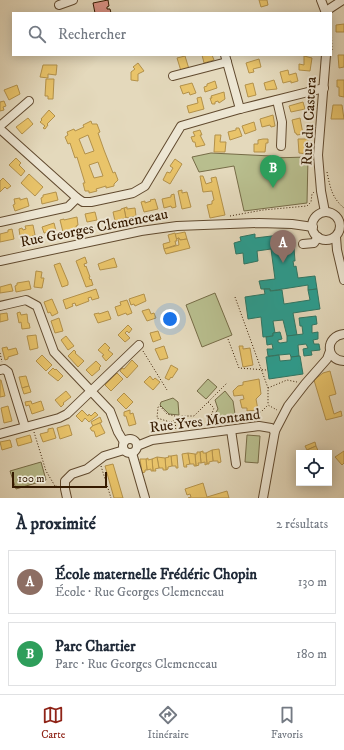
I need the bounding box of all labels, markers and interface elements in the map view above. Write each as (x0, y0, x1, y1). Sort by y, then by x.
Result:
search box (12, 12, 332, 56)
icon: search (26, 23, 48, 45)
text: Rechercher (58, 25, 126, 44)
street label: Rue du Castera (297, 75, 321, 166)
pin: B (260, 155, 286, 188)
street label: Rue Georges Clemenceau (19, 204, 169, 252)
pin: A (270, 230, 296, 263)
your location (160, 309, 180, 329)
street label: Rue Yves Montand (149, 405, 262, 437)
map controls (296, 450, 332, 486)
button: locate (296, 450, 332, 486)
scale bar (12, 470, 107, 489)
text: 100 m (18, 472, 44, 486)
text: À proximité (16, 513, 96, 535)
text: 2 résultats (276, 516, 328, 532)
text: École maternelle Frédéric Chopin (55, 565, 257, 584)
text: A (26, 574, 34, 590)
text: 130 m (298, 574, 327, 590)
text: École · Rue Georges Clemenceau (55, 584, 224, 600)
text: Parc Chartier (55, 637, 136, 656)
text: B (26, 646, 34, 662)
text: 180 m (296, 646, 327, 662)
text: Parc · Rue Georges Clemenceau (55, 656, 217, 672)
tab: Carte (41, 704, 65, 742)
tab: Itinéraire (148, 704, 189, 742)
tab: Favoris (271, 704, 303, 742)

